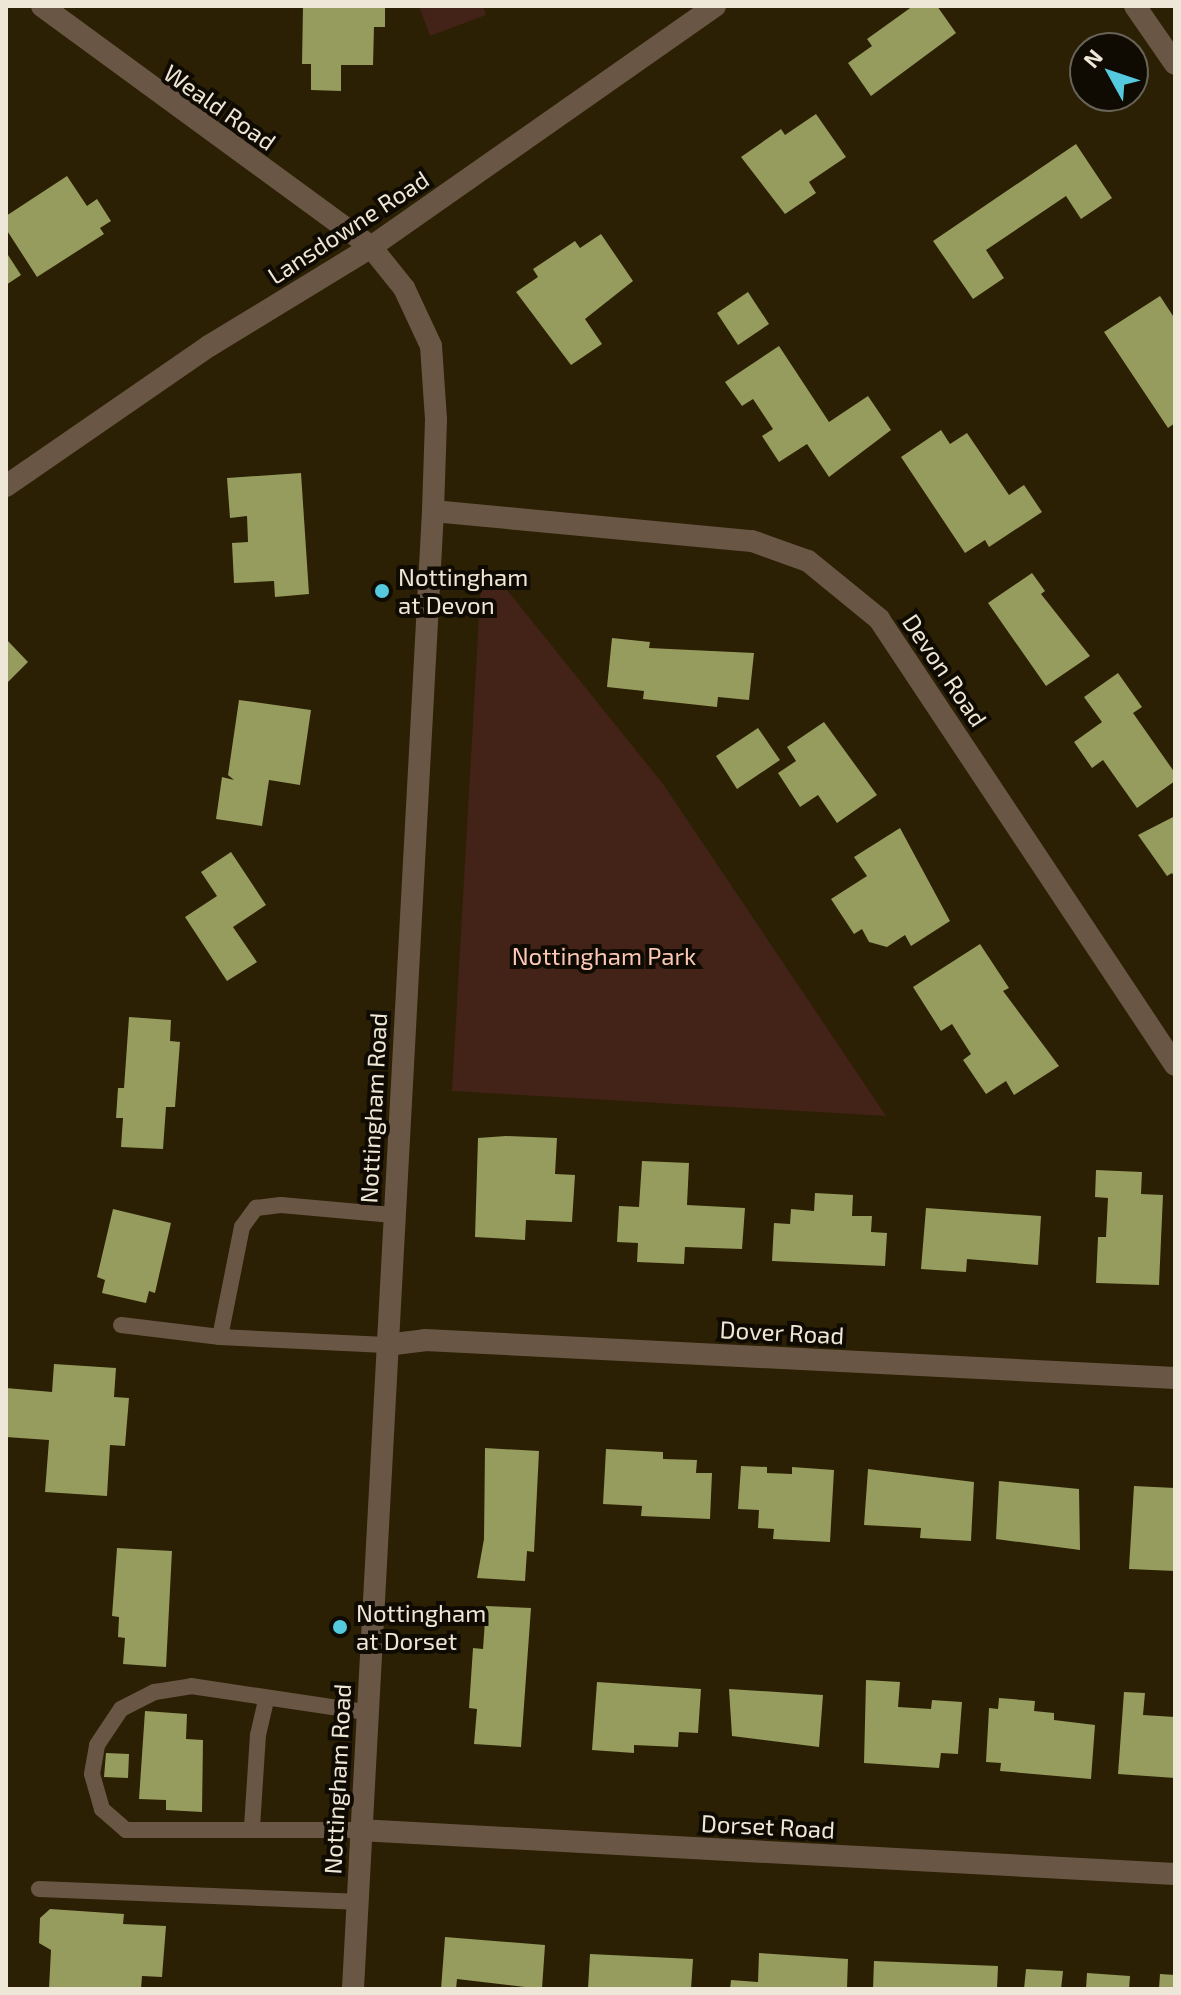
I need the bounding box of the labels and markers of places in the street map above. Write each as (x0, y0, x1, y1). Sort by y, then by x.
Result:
place label: Nottingham at Devon (398, 563, 528, 619)
marker: Nottingham at Devon (373, 582, 391, 600)
place label: Nottingham at Dorset (356, 1599, 486, 1655)
marker: Nottingham at Dorset (331, 1618, 349, 1636)

